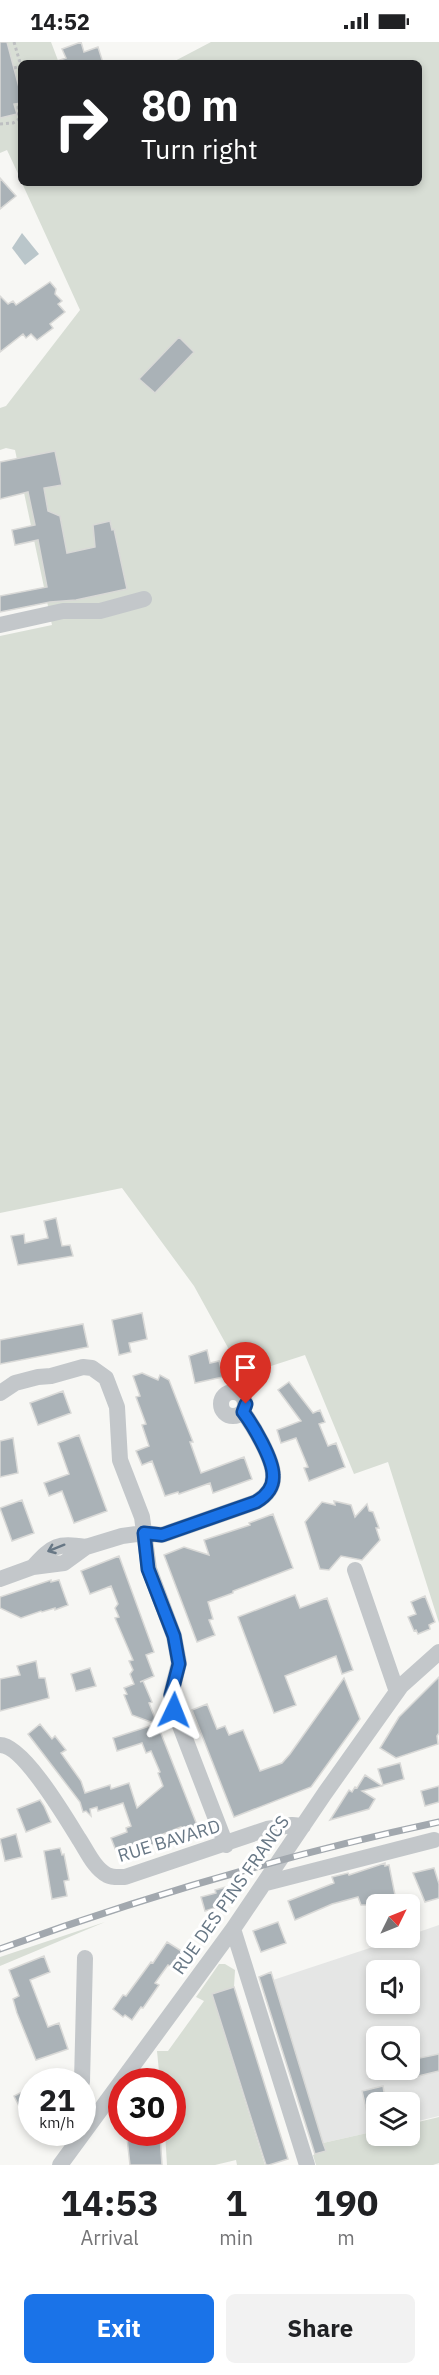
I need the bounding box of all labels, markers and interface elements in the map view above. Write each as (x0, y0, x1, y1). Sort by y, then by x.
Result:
text: 14:52 (30, 7, 90, 36)
text: 80 m (141, 78, 239, 133)
icon: right (42, 84, 120, 162)
text: Turn right (141, 131, 258, 166)
pin (220, 1342, 271, 1404)
icon: arrive (229, 1351, 262, 1384)
one-way arrow (48, 1543, 66, 1554)
position arrow (142, 1678, 206, 1742)
street label: RUE DES PINS FRANCS (167, 1811, 294, 1979)
street label: RUE BAVARD (115, 1814, 223, 1867)
north arrow (366, 1894, 420, 1948)
map controls (366, 1894, 420, 2146)
button: sound (366, 1960, 420, 2014)
button: search (366, 2026, 420, 2080)
speed limit sign: 30 (108, 2068, 186, 2146)
text: 21 (39, 2080, 75, 2119)
button: layers (366, 2092, 420, 2146)
text: km/h (39, 2113, 75, 2132)
text: 14:53 (61, 2179, 159, 2226)
text: 1 (225, 2179, 247, 2226)
text: 190 (314, 2179, 378, 2226)
text: Arrival (81, 2224, 139, 2251)
text: min (219, 2224, 253, 2251)
text: m (337, 2224, 355, 2251)
button: Exit (24, 2294, 214, 2363)
button: Share (226, 2294, 415, 2363)

